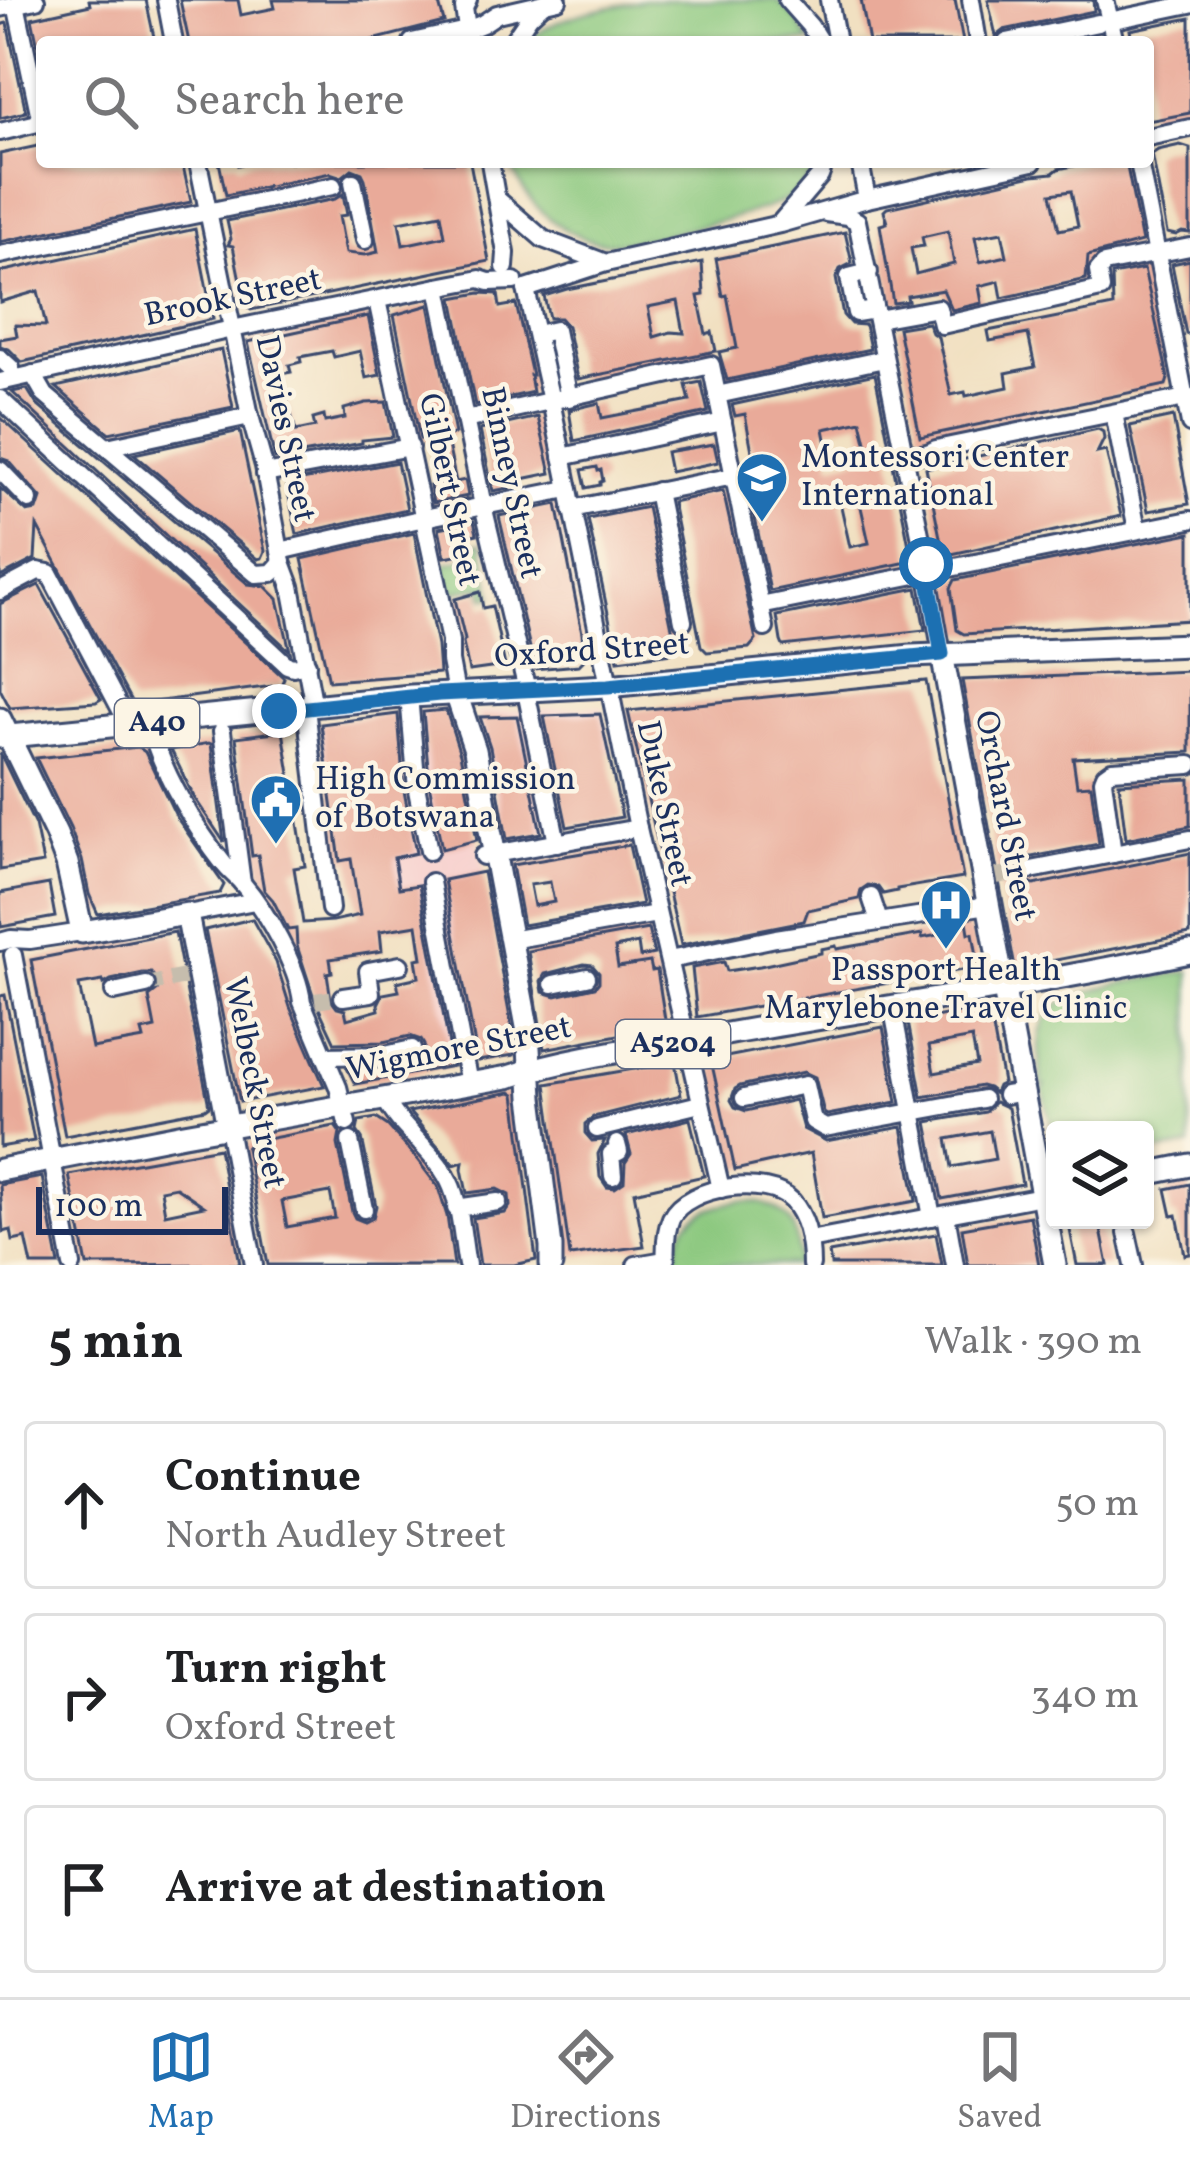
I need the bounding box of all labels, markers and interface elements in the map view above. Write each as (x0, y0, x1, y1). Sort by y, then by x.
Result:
search box (36, 36, 1154, 168)
icon: search (78, 69, 144, 135)
text: Search here (174, 71, 405, 134)
street label: Brook Street (140, 258, 326, 340)
street label: Davies Street (242, 331, 326, 527)
street label: Binney Street (467, 383, 553, 583)
street label: Gilbert Street (405, 389, 491, 591)
place label: Montessori Center International (801, 436, 1069, 520)
school or university icon: Montessori Center International (734, 450, 790, 524)
route start (899, 537, 953, 591)
street label: Oxford Street (493, 622, 691, 682)
route end (252, 684, 306, 738)
road number: A40 (115, 699, 199, 747)
street label: Orchard Street (961, 707, 1047, 925)
street label: Duke Street (623, 717, 703, 891)
place label: High Commission of Botswana (315, 758, 576, 842)
public building icon: High Commission of Botswana (248, 772, 304, 846)
hospital icon: Passport Health Marylebone Travel Clinic (918, 877, 974, 951)
place label: Passport Health Marylebone Travel Clinic (764, 949, 1128, 1033)
street label: Welbeck Street (210, 973, 296, 1193)
street label: Wigmore Street (343, 1006, 575, 1094)
road number: A5204 (616, 1020, 730, 1068)
map controls (1046, 1121, 1154, 1229)
button: layers (1046, 1121, 1154, 1229)
scale bar (36, 1181, 228, 1234)
text: 100 m (54, 1185, 143, 1231)
text: 5 min (48, 1308, 184, 1379)
text: Walk · 390 m (924, 1316, 1142, 1370)
text: Continue (165, 1447, 361, 1510)
icon: ahead (51, 1472, 117, 1538)
text: 50 m (1055, 1478, 1139, 1532)
text: North Audley Street (165, 1510, 506, 1564)
text: Turn right (165, 1639, 386, 1702)
icon: right (51, 1664, 117, 1730)
text: 340 m (1031, 1670, 1139, 1724)
text: Oxford Street (165, 1702, 396, 1756)
icon: arrive (51, 1856, 117, 1922)
text: Arrive at destination (165, 1858, 606, 1921)
tab: Map (148, 2024, 214, 2142)
tab: Directions (510, 2024, 661, 2142)
tab: Saved (957, 2024, 1042, 2142)

